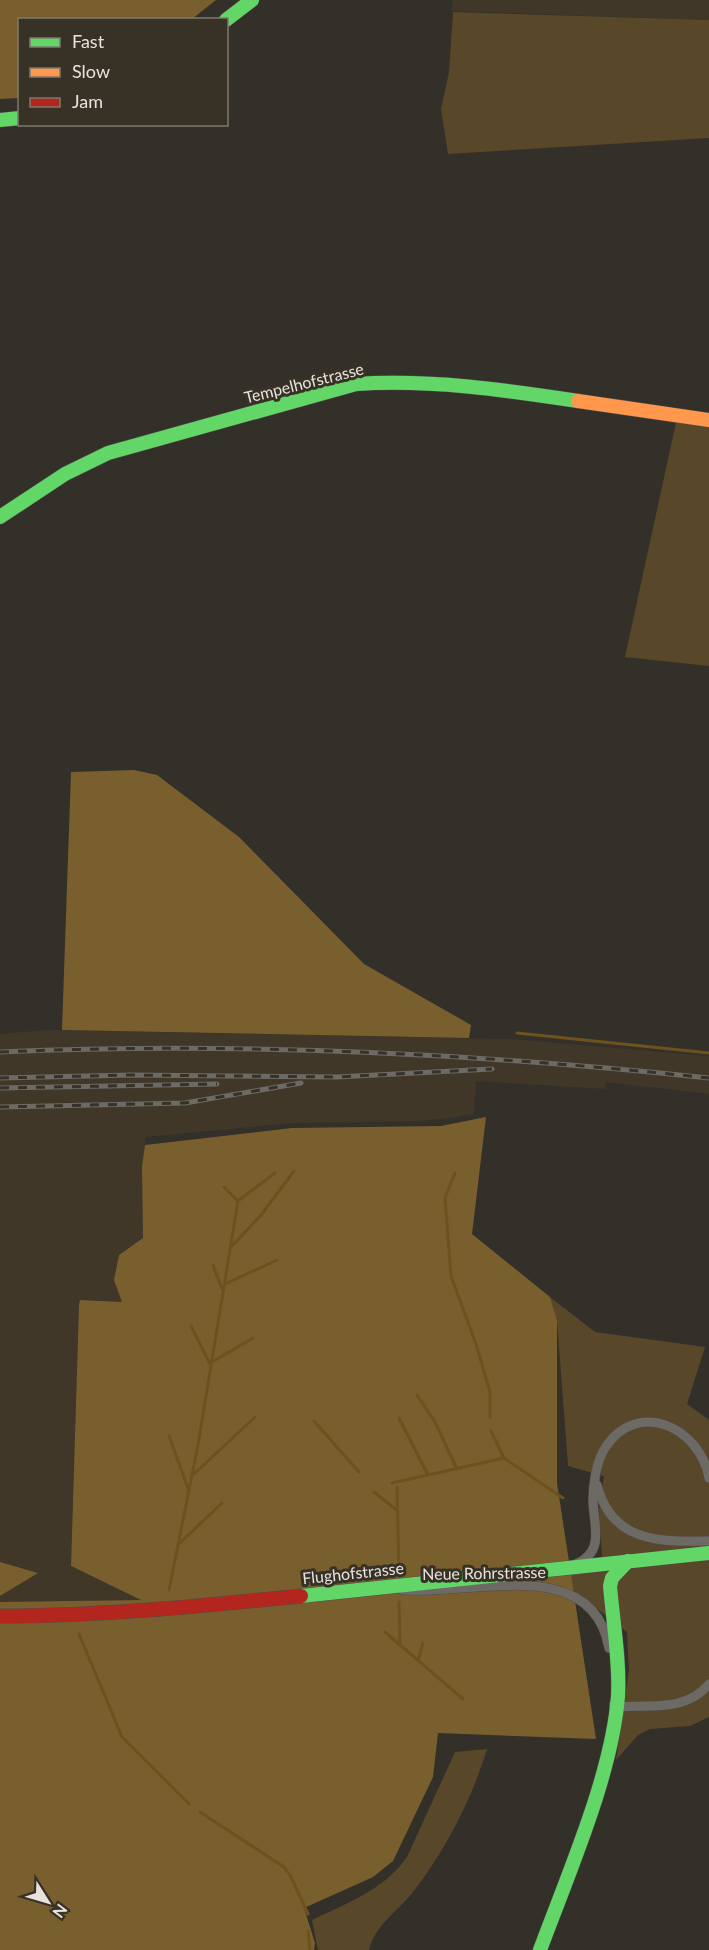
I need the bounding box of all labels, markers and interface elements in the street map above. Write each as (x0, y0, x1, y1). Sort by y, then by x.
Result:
legend (18, 18, 228, 126)
text: Fast (72, 30, 105, 52)
text: Slow (72, 60, 110, 82)
text: Jam (72, 90, 103, 112)
street label: Tempelhofstrasse (242, 358, 366, 407)
street label: Flughofstrasse (301, 1558, 405, 1587)
street label: Neue Rohrstrasse (422, 1562, 546, 1583)
north arrow (18, 1872, 78, 1932)
text: N (49, 1901, 72, 1922)

